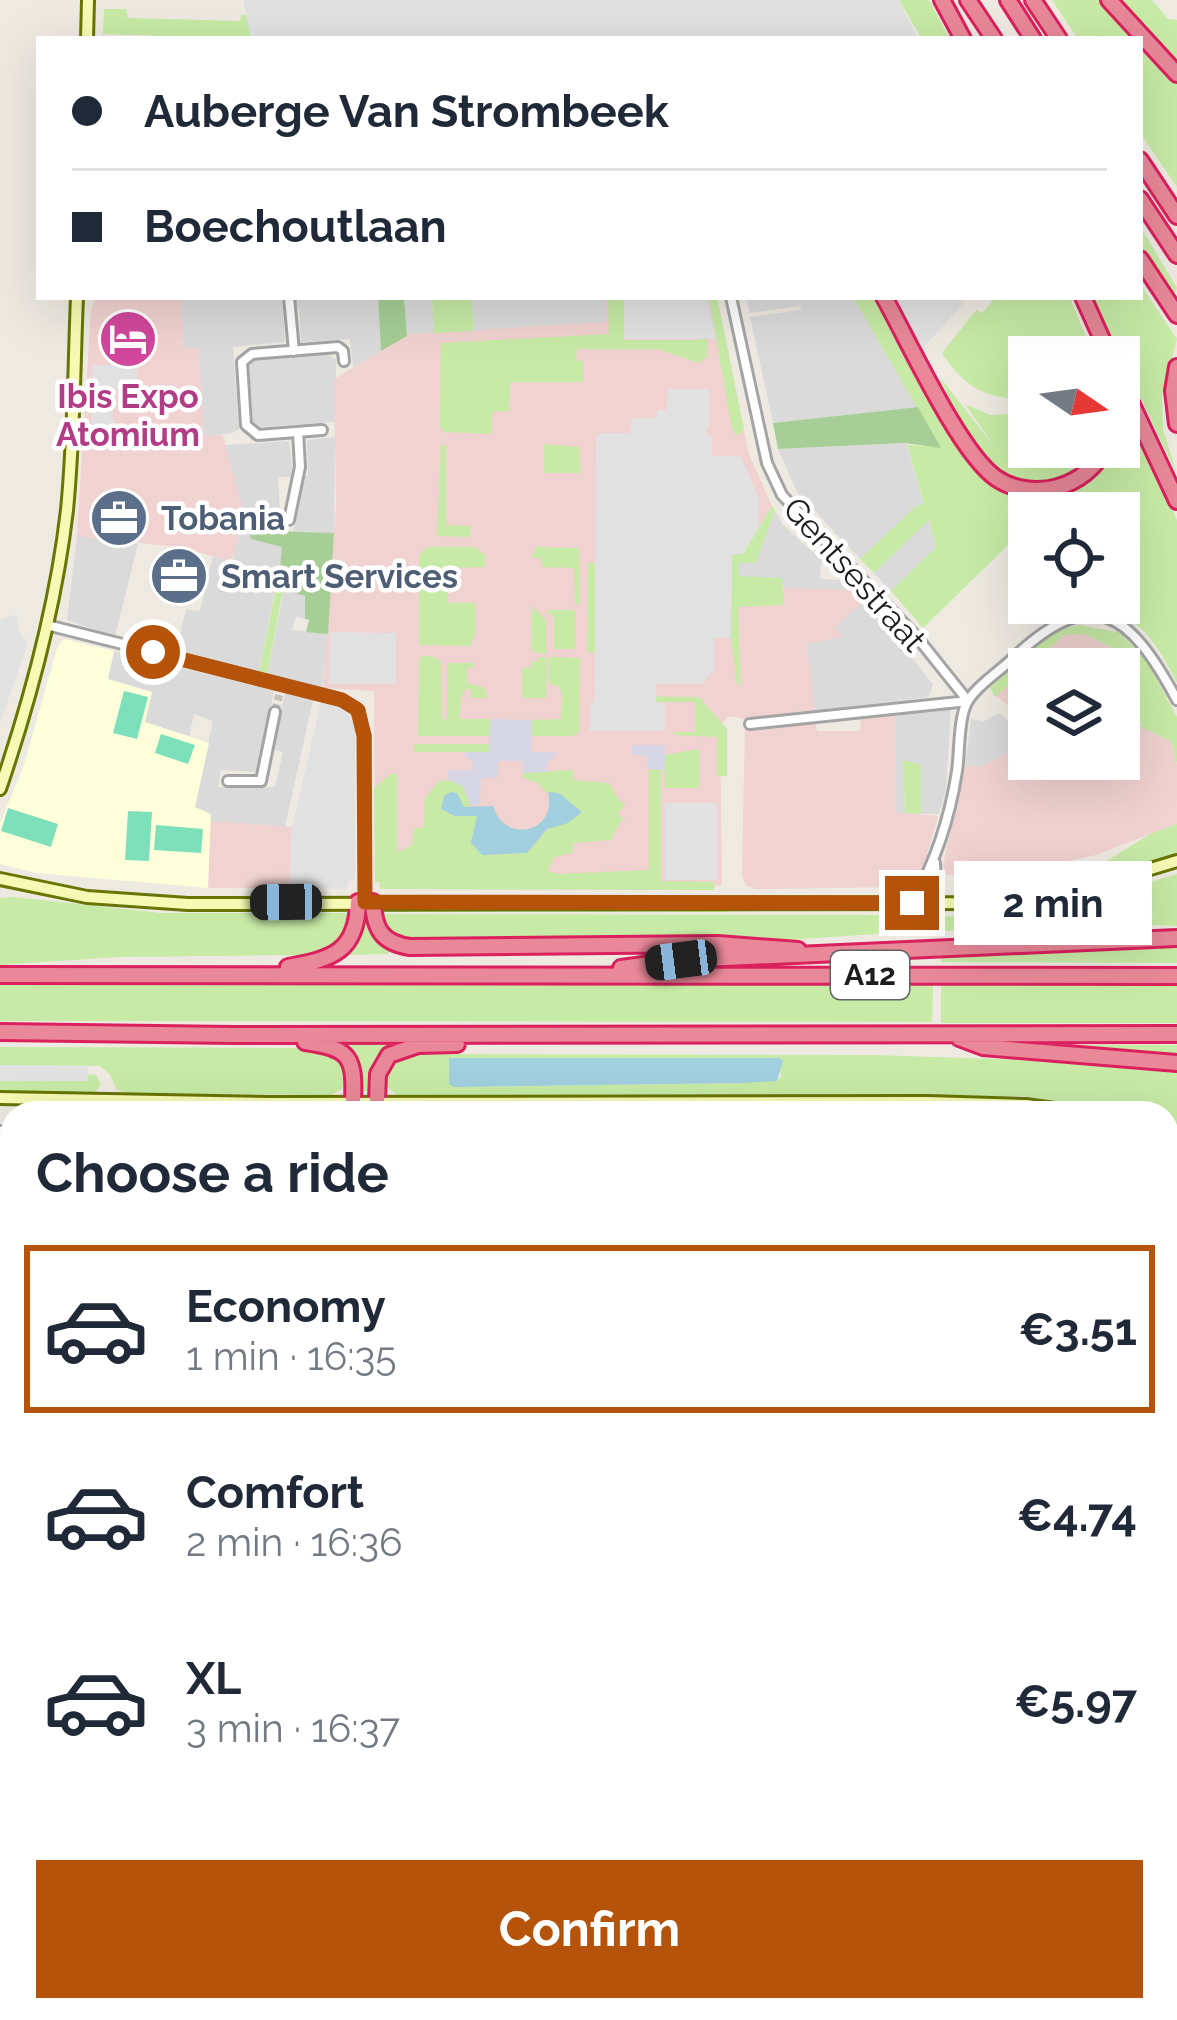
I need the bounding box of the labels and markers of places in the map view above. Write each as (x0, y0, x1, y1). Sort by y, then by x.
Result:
hotel icon: Ibis Expo Atomium (97, 308, 159, 370)
place label: Ibis Expo Atomium (56, 377, 200, 454)
office icon: Tobania (88, 487, 150, 549)
place label: Tobania (161, 499, 285, 538)
office icon: Smart Services (148, 545, 210, 607)
place label: Smart Services (221, 557, 458, 596)

